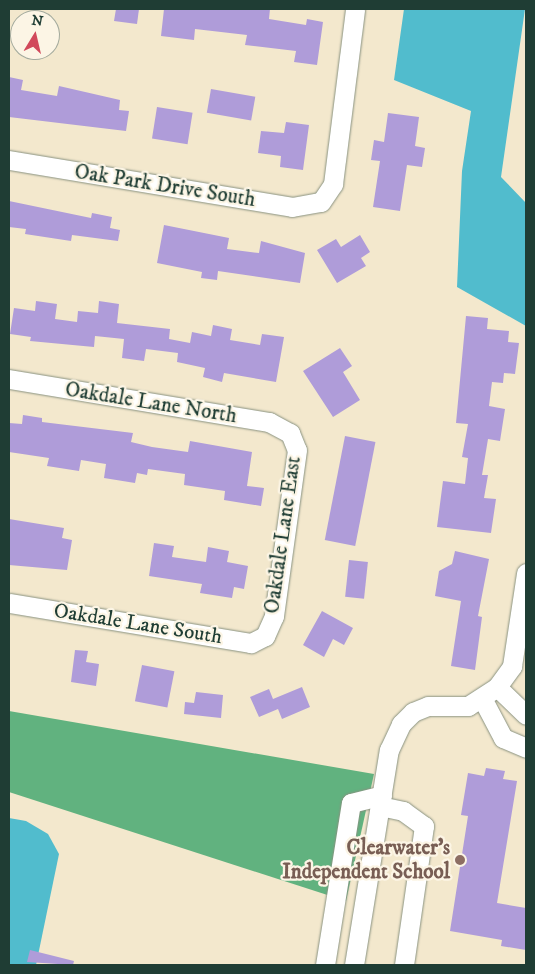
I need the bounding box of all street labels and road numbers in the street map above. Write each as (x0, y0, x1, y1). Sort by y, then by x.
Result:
street label: Oak Park Drive South (73, 159, 257, 213)
street label: Oakdale Lane North (63, 377, 239, 429)
street label: Oakdale Lane East (259, 455, 307, 615)
street label: Oakdale Lane South (52, 598, 224, 650)

